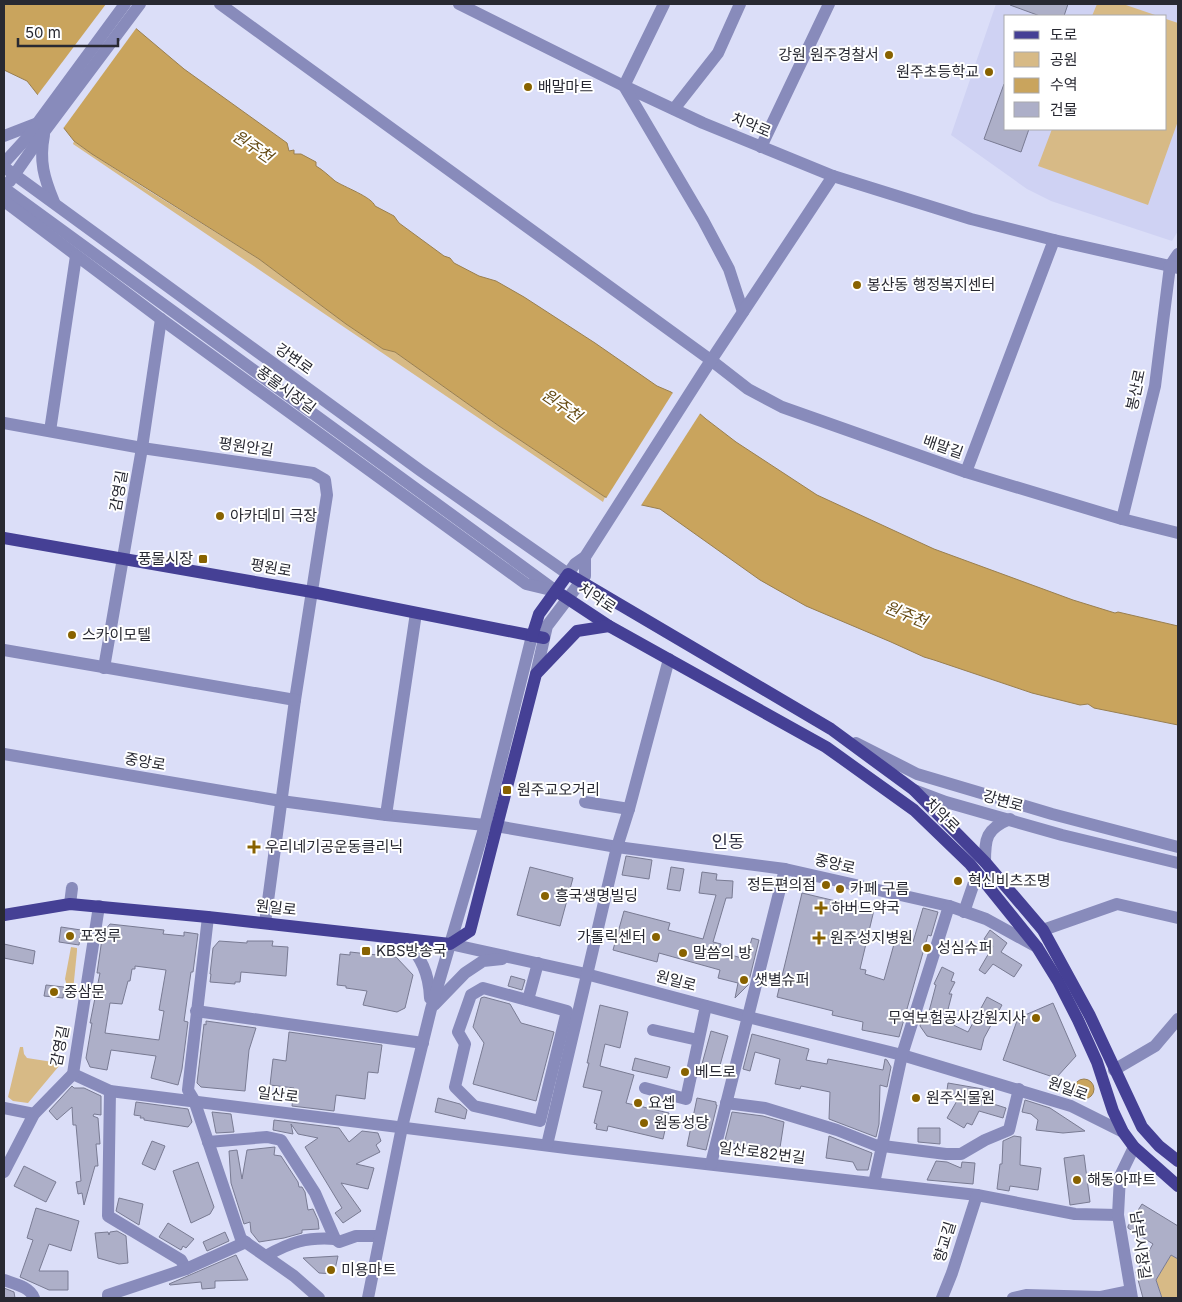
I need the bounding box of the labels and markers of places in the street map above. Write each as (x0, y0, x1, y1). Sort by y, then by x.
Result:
place label: 강원 원주경찰서 (778, 45, 879, 64)
marker: 강원 원주경찰서 (883, 49, 895, 61)
place label: 원주초등학교 (896, 62, 979, 81)
marker: 원주초등학교 (983, 66, 995, 78)
place label: 배말마트 (538, 77, 593, 96)
marker: 배말마트 (522, 81, 534, 93)
place label: 봉산동 행정복지센터 (867, 275, 995, 294)
marker: 봉산동 행정복지센터 (851, 279, 863, 291)
place label: 아카데미 극장 (230, 506, 317, 525)
marker: 아카데미 극장 (214, 510, 226, 522)
place label: 풍물시장 (138, 549, 193, 568)
marker: 풍물시장 (197, 553, 209, 565)
place label: 스카이모텔 (82, 625, 151, 644)
marker: 스카이모텔 (66, 629, 78, 641)
place label: 원주교오거리 (517, 780, 600, 799)
marker: 원주교오거리 (501, 784, 513, 796)
place label: 우리네기공운동클리닉 (265, 837, 403, 856)
marker: 우리네기공운동클리닉 (247, 840, 261, 854)
place label: 혁신비츠조명 (968, 871, 1051, 890)
place label: 정든편의점 (747, 875, 816, 894)
marker: 혁신비츠조명 (952, 875, 964, 887)
marker: 정든편의점 (820, 879, 832, 891)
place label: 카페 구름 (850, 879, 910, 898)
marker: 카페 구름 (834, 883, 846, 895)
place label: 흥국생명빌딩 (555, 886, 638, 905)
marker: 흥국생명빌딩 (539, 890, 551, 902)
place label: 하버드약국 (831, 898, 900, 917)
marker: 하버드약국 (815, 902, 827, 914)
place label: 포정루 (80, 926, 121, 945)
place label: 가톨릭센터 (577, 927, 646, 946)
place label: 원주성지병원 (830, 928, 913, 947)
marker: 포정루 (64, 930, 76, 942)
marker: 가톨릭센터 (650, 931, 662, 943)
marker: 원주성지병원 (812, 931, 826, 945)
place label: 성심슈퍼 (937, 938, 992, 957)
place label: KBS방송국 (376, 941, 447, 960)
marker: 성심슈퍼 (921, 942, 933, 954)
place label: 말씀의 방 (693, 943, 753, 962)
marker: KBS방송국 (360, 945, 372, 957)
marker: 말씀의 방 (677, 947, 689, 959)
place label: 샛별슈퍼 (754, 970, 809, 989)
marker: 샛별슈퍼 (738, 974, 750, 986)
place label: 중삼문 (64, 982, 105, 1001)
marker: 중삼문 (48, 986, 60, 998)
place label: 무역보험공사강원지사 (888, 1008, 1026, 1027)
marker: 무역보험공사강원지사 (1030, 1012, 1042, 1024)
place label: 베드로 (695, 1062, 736, 1081)
marker: 베드로 (679, 1066, 691, 1078)
place label: 원주식물원 (926, 1088, 995, 1107)
marker: 원주식물원 (910, 1092, 922, 1104)
place label: 요셉 (648, 1093, 676, 1112)
marker: 요셉 (632, 1097, 644, 1109)
place label: 원동성당 (654, 1113, 709, 1132)
marker: 원동성당 (638, 1117, 650, 1129)
place label: 해동아파트 (1087, 1170, 1156, 1189)
marker: 해동아파트 (1071, 1174, 1083, 1186)
place label: 미용마트 (341, 1260, 396, 1279)
marker: 미용마트 (325, 1264, 337, 1276)

